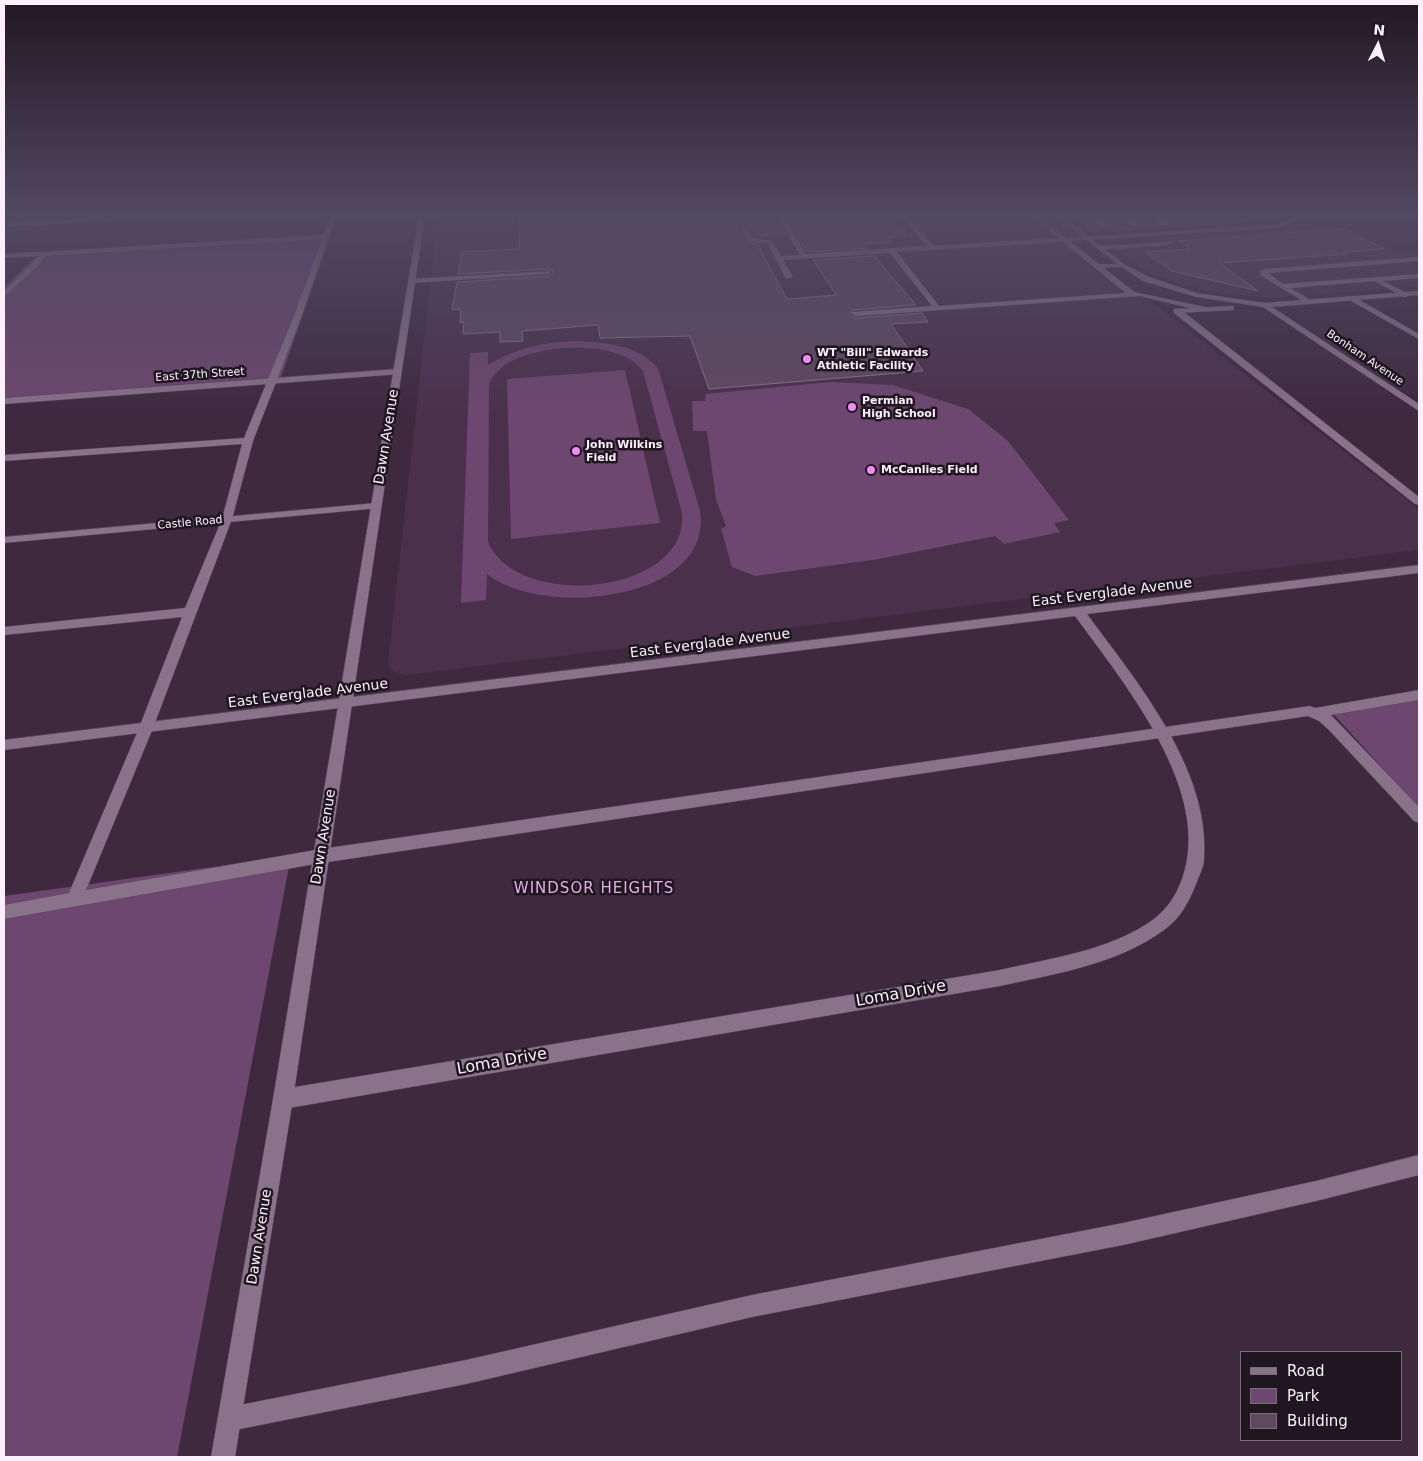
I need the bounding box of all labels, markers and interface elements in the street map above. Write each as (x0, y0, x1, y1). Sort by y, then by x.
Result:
north arrow (1353, 20, 1403, 70)
text: N (1373, 22, 1386, 39)
street label: Bonham Avenue (1324, 327, 1406, 389)
place label: WT "Bill" Edwards Athletic Facility (817, 346, 928, 372)
marker: WT "Bill" Edwards Athletic Facility (801, 353, 813, 365)
street label: East 37th Street (155, 365, 245, 385)
street label: Dawn Avenue (371, 388, 403, 486)
place label: Permian High School (862, 394, 936, 420)
marker: Permian High School (846, 401, 858, 413)
place label: John Wilkins Field (586, 438, 662, 464)
marker: John Wilkins Field (570, 445, 582, 457)
place label: McCanlies Field (881, 463, 978, 477)
marker: McCanlies Field (865, 464, 877, 476)
street label: Castle Road (157, 514, 223, 532)
street label: East Everglade Avenue (1031, 575, 1193, 611)
street label: East Everglade Avenue (629, 626, 791, 662)
street label: East Everglade Avenue (227, 676, 389, 712)
street label: Dawn Avenue (308, 788, 340, 886)
district label: WINDSOR HEIGHTS (512, 880, 676, 898)
street label: Loma Drive (854, 977, 948, 1011)
street label: Loma Drive (455, 1045, 549, 1079)
street label: Dawn Avenue (244, 1188, 276, 1286)
legend (1240, 1351, 1403, 1441)
text: Road (1287, 1362, 1325, 1380)
text: Park (1287, 1387, 1319, 1405)
text: Building (1287, 1412, 1348, 1430)

